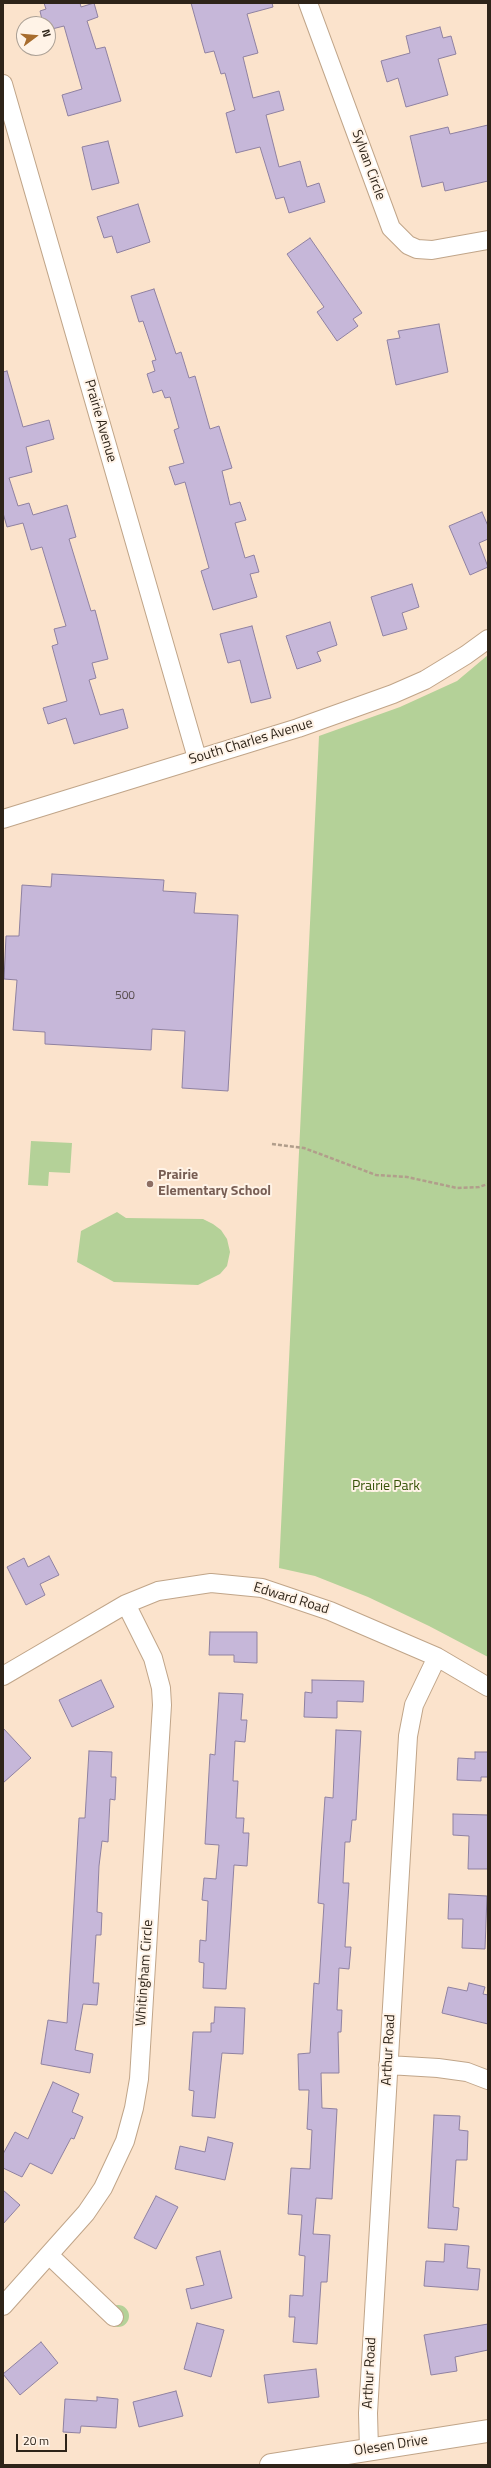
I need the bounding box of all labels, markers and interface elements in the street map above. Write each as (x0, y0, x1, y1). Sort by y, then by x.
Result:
north arrow (16, 16, 56, 56)
text: N (38, 27, 55, 39)
street label: Sylvan Circle (348, 128, 388, 202)
street label: Prairie Avenue (80, 378, 120, 464)
street label: South Charles Avenue (187, 715, 315, 769)
house number: 500 (115, 989, 135, 1003)
place label: Prairie Elementary School (158, 1168, 271, 1200)
marker: Prairie Elementary School (145, 1179, 155, 1189)
park label: Prairie Park (352, 1479, 420, 1495)
street label: Edward Road (251, 1580, 331, 1618)
street label: Whitingham Circle (133, 1919, 157, 2027)
street label: Arthur Road (379, 2014, 399, 2086)
street label: Arthur Road (360, 2337, 380, 2409)
scale bar (18, 2426, 69, 2452)
text: 20 m (23, 2431, 49, 2450)
street label: Olesen Drive (353, 2432, 429, 2460)

